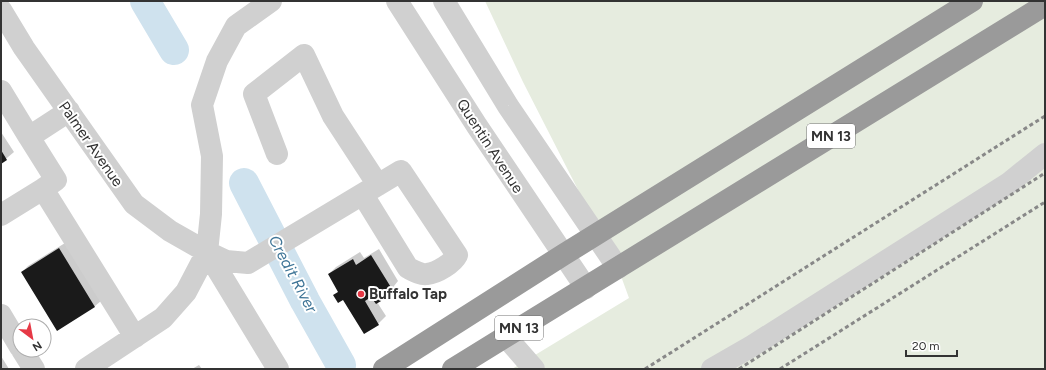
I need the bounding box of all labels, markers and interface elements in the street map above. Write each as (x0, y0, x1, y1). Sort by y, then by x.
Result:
street label: Quentin Avenue (453, 96, 527, 196)
street label: Palmer Avenue (55, 98, 127, 190)
road number: MN 13 (807, 124, 855, 148)
water label: Credit River (265, 232, 322, 317)
place label: Buffalo Tap (369, 285, 447, 303)
marker: Buffalo Tap (356, 289, 366, 299)
road number: MN 13 (495, 316, 543, 340)
north arrow (12, 318, 52, 358)
scale bar (906, 332, 957, 358)
text: N (30, 338, 44, 354)
text: 20 m (912, 339, 940, 353)

